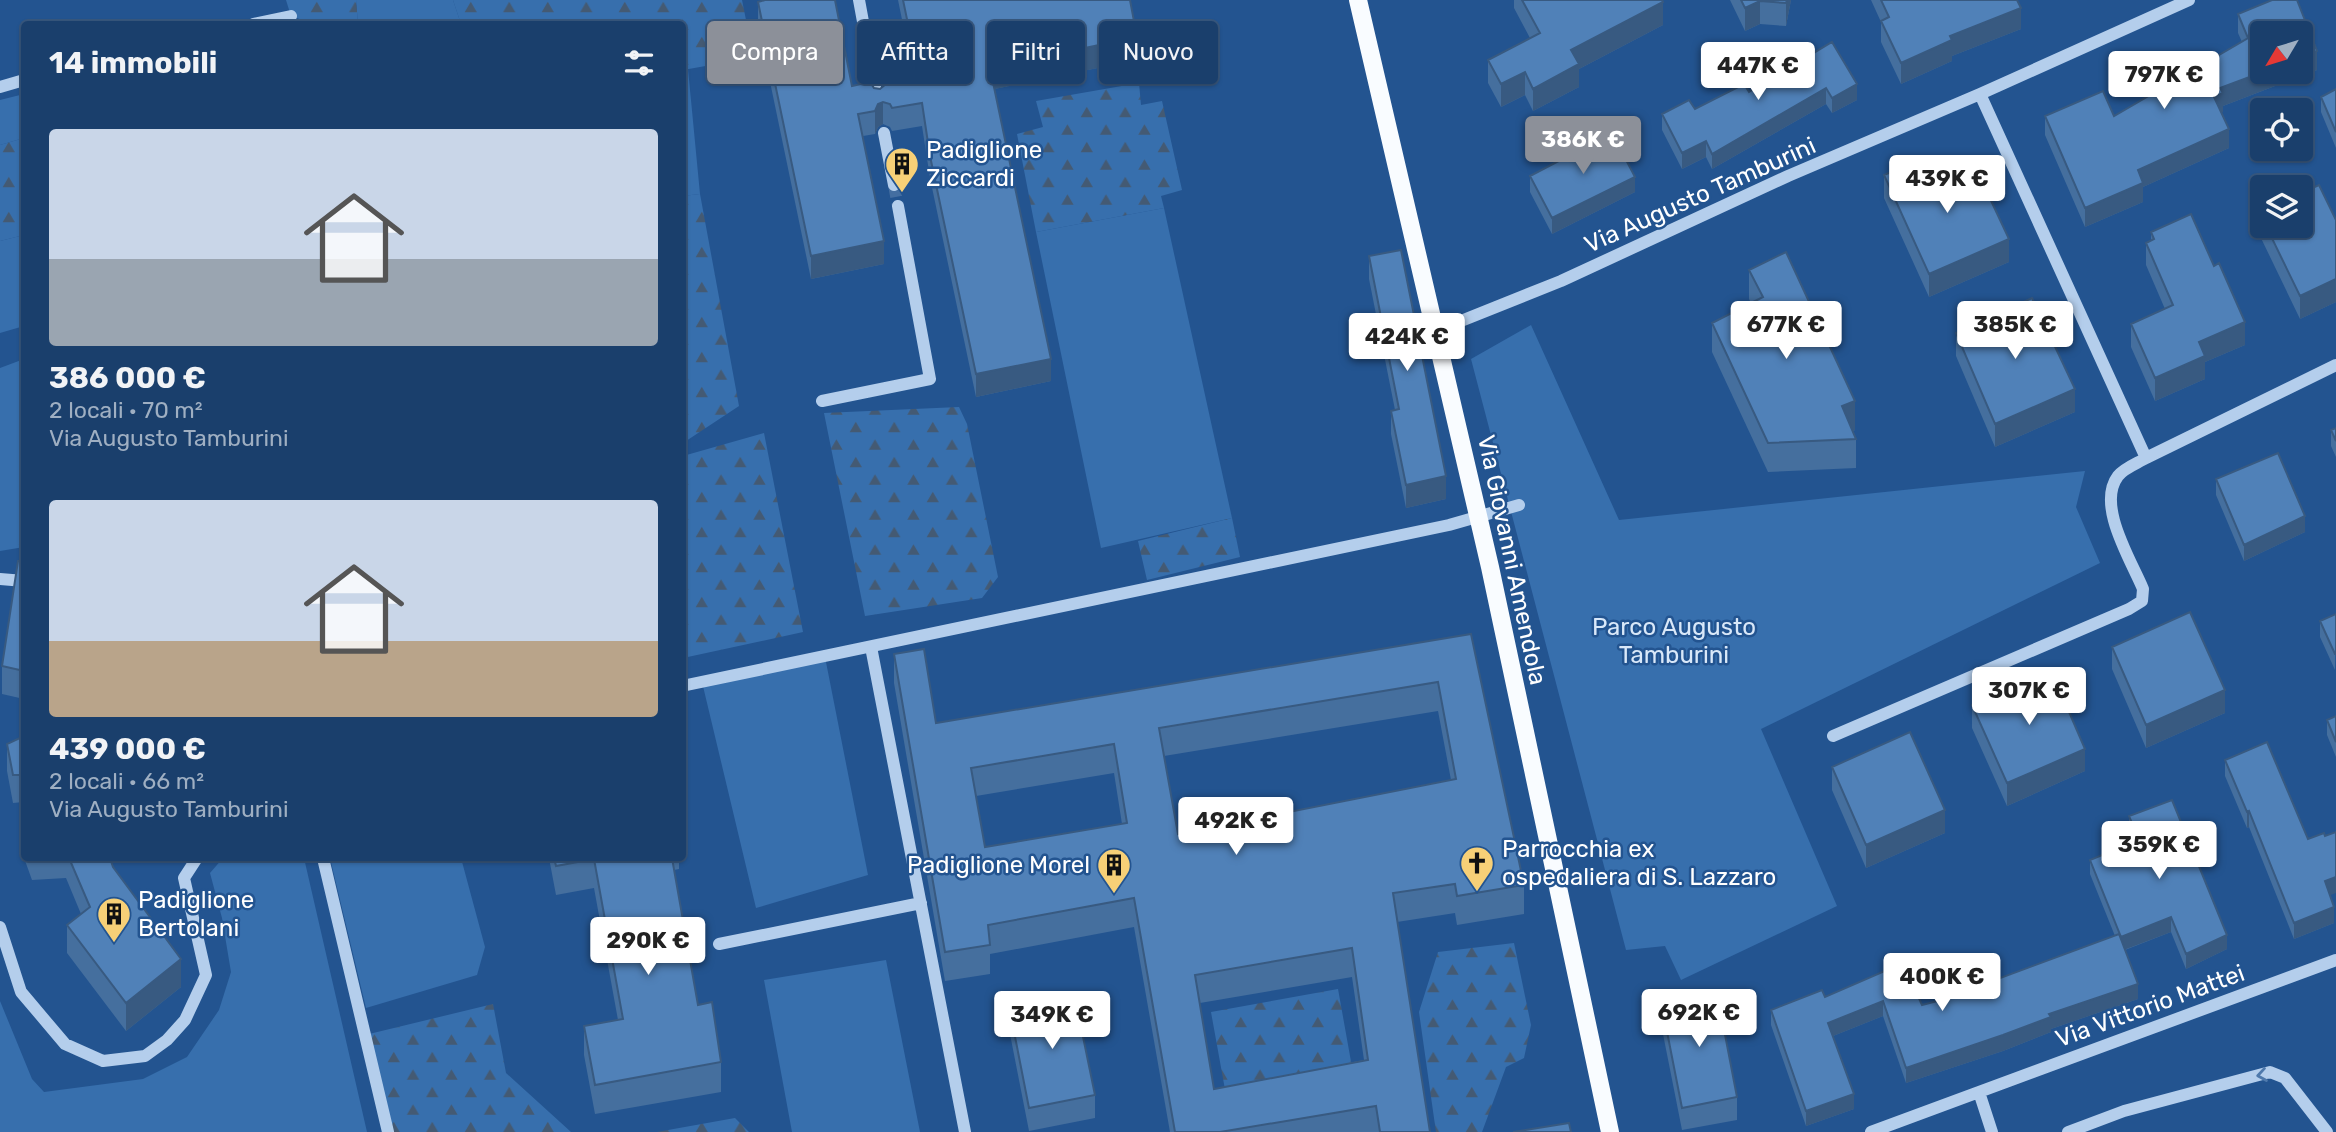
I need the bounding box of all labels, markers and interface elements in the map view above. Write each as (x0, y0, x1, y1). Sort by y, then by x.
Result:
chip: Compra (707, 21, 843, 84)
chip: Affitta (857, 21, 973, 84)
chip: Filtri (987, 21, 1085, 84)
chip: Nuovo (1099, 21, 1218, 84)
north arrow (2250, 21, 2314, 84)
map controls (2250, 21, 2313, 238)
pin: 447K € (1701, 42, 1815, 102)
icon: filters (620, 44, 658, 82)
text: 14 immobili (49, 45, 217, 81)
text: 447K € (1717, 51, 1799, 79)
pin: 797K € (2107, 52, 2221, 111)
text: 797K € (2124, 60, 2204, 88)
button: locate (2250, 98, 2313, 161)
pin: 386K € (1526, 116, 1640, 176)
text: 386K € (1541, 125, 1625, 153)
street label: Via Augusto Tamburini (1580, 131, 1820, 259)
place label: Padiglione Ziccardi (926, 136, 1042, 192)
building icon: Padiglione Ziccardi (883, 145, 921, 194)
pin: 439K € (1890, 156, 2004, 215)
text: 439K € (1905, 164, 1989, 192)
icon: home (291, 175, 417, 301)
button: layers (2250, 175, 2313, 238)
pin: 677K € (1729, 302, 1843, 361)
pin: 385K € (1958, 302, 2072, 361)
text: 677K € (1747, 310, 1825, 338)
text: 385K € (1973, 310, 2057, 338)
pin: 424K € (1350, 314, 1464, 373)
text: 424K € (1365, 322, 1449, 350)
text: 386 000 € (49, 360, 206, 396)
text: 2 locali · 70 m² (49, 396, 203, 424)
text: Via Augusto Tamburini (49, 424, 289, 452)
street label: Via Giovanni Amendola (1472, 432, 1552, 688)
icon: home (291, 546, 417, 672)
park label: Parco Augusto Tamburini (1592, 613, 1756, 669)
pin: 307K € (1972, 668, 2086, 727)
text: 307K € (1988, 676, 2070, 704)
text: 439 000 € (49, 731, 206, 767)
text: 2 locali · 66 m² (49, 767, 204, 795)
text: Via Augusto Tamburini (49, 795, 289, 823)
pin: 492K € (1179, 798, 1293, 857)
text: 492K € (1194, 806, 1278, 834)
pin: 359K € (2102, 822, 2216, 881)
text: 359K € (2118, 830, 2200, 858)
place label: Parrocchia ex ospedaliera di S. Lazzaro (1502, 835, 1776, 891)
church icon: Parrocchia ex ospedaliera di S. Lazzaro (1458, 844, 1496, 893)
building icon: Padiglione Morel (1095, 846, 1133, 895)
place label: Padiglione Morel (907, 851, 1090, 879)
place label: Padiglione Bertolani (138, 886, 254, 942)
building icon: Padiglione Bertolani (95, 895, 133, 944)
pin: 290K € (591, 918, 705, 977)
text: 290K € (606, 926, 690, 954)
pin: 400K € (1885, 954, 1999, 1013)
street label: Via Vittorio Mattei (2052, 959, 2248, 1053)
text: 400K € (1899, 962, 1985, 990)
pin: 692K € (1642, 990, 1756, 1049)
pin: 349K € (995, 992, 1109, 1051)
text: 692K € (1658, 998, 1740, 1026)
text: 349K € (1010, 1000, 1094, 1028)
one-way arrow (2257, 1067, 2268, 1082)

